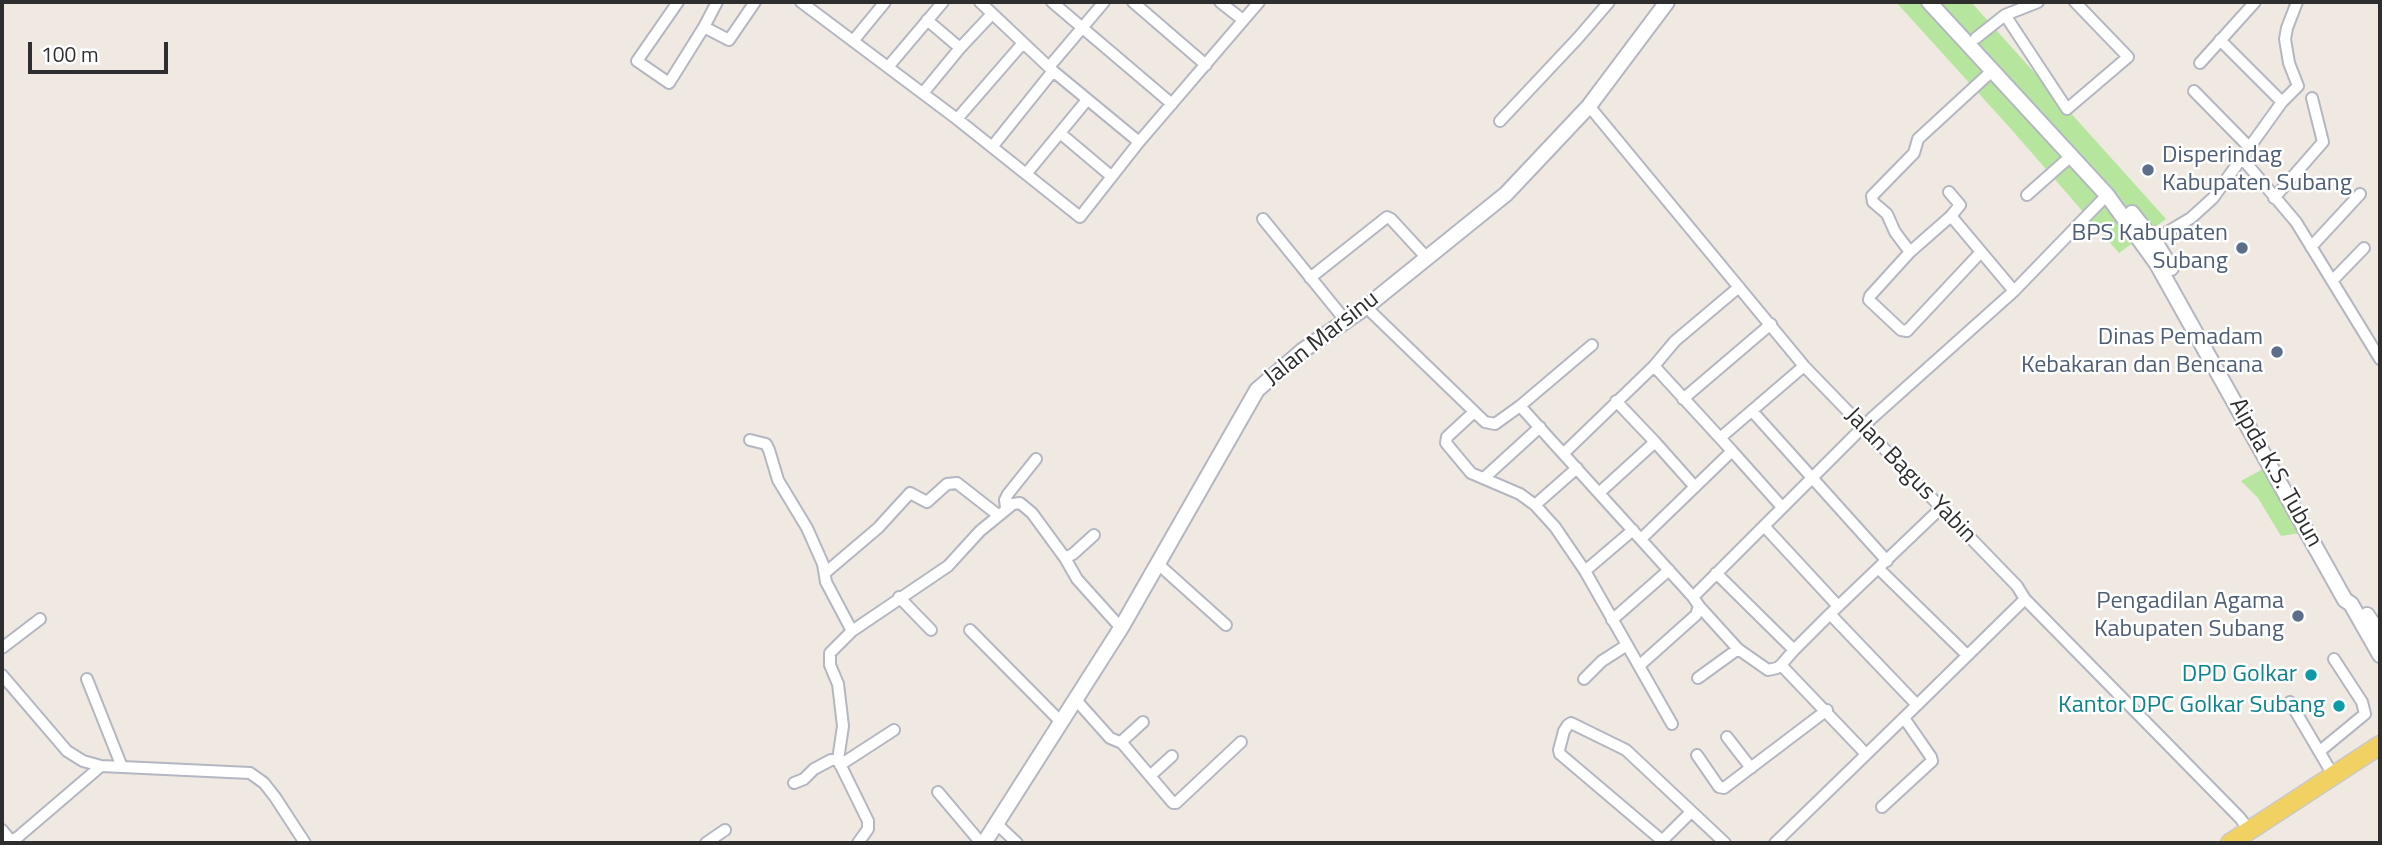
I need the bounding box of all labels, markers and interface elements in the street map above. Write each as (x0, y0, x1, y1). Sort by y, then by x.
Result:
scale bar (32, 28, 172, 72)
text: 100 m (41, 38, 98, 70)
place label: Disperindag Kabupaten Subang (2162, 142, 2352, 198)
marker: Disperindag Kabupaten Subang (2140, 162, 2156, 178)
place label: BPS Kabupaten Subang (2072, 220, 2228, 276)
marker: BPS Kabupaten Subang (2234, 240, 2250, 256)
street label: Jalan Marsinu (1259, 285, 1385, 393)
place label: Dinas Pemadam Kebakaran dan Bencana (2021, 324, 2263, 380)
marker: Dinas Pemadam Kebakaran dan Bencana (2269, 344, 2285, 360)
street label: Aipda K.S. Tubun (2222, 393, 2328, 553)
street label: Jalan Bagus Yabin (1838, 402, 1982, 550)
place label: Pengadilan Agama Kabupaten Subang (2094, 588, 2284, 644)
marker: Pengadilan Agama Kabupaten Subang (2290, 608, 2306, 624)
place label: DPD Golkar (2182, 661, 2297, 689)
marker: DPD Golkar (2303, 667, 2319, 683)
place label: Kantor DPC Golkar Subang (2058, 692, 2325, 720)
marker: Kantor DPC Golkar Subang (2331, 698, 2347, 714)

